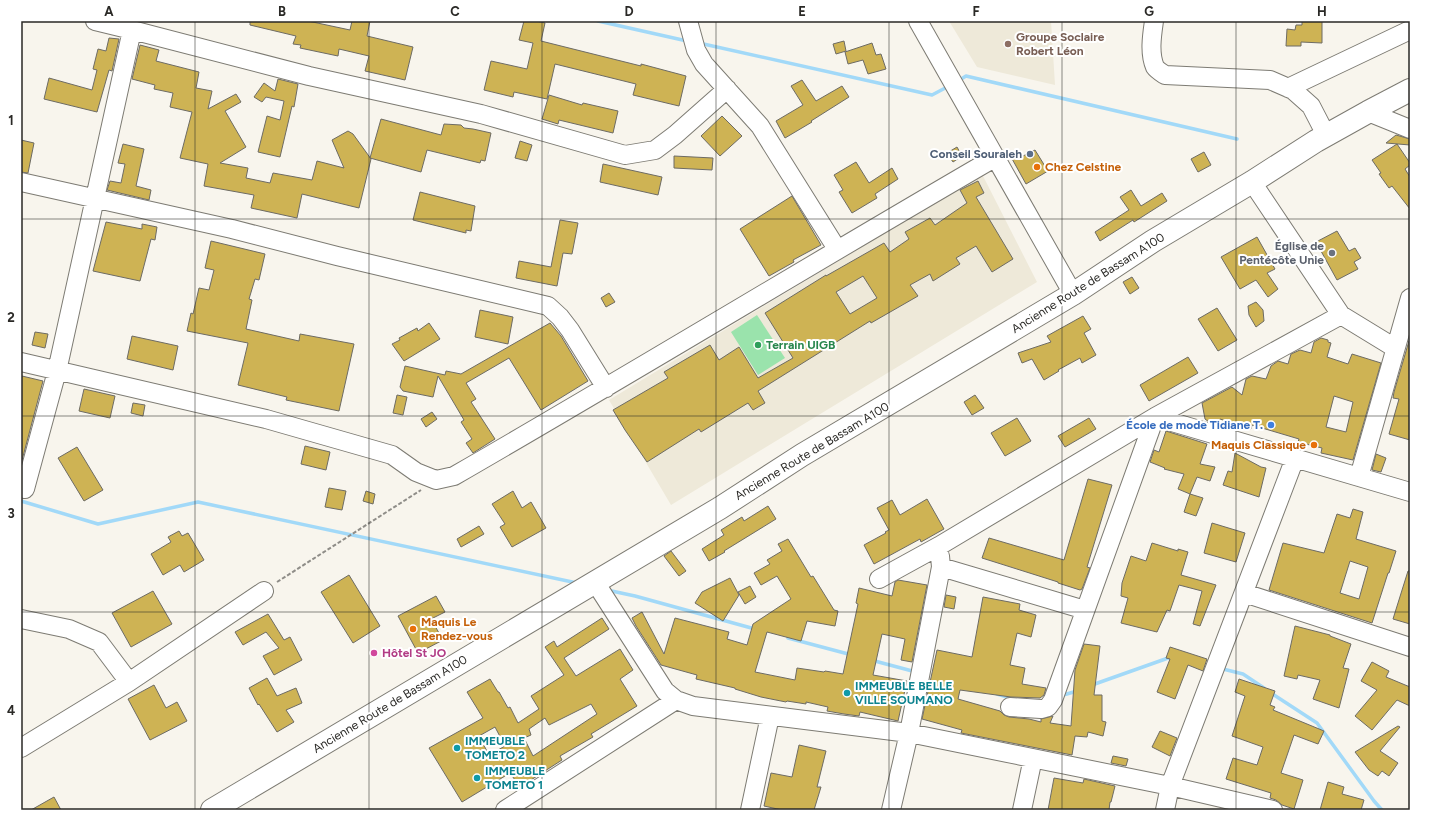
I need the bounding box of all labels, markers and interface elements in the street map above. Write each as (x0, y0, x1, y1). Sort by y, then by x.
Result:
text: A (104, 4, 114, 19)
text: B (278, 4, 286, 19)
text: C (450, 4, 460, 19)
text: D (624, 4, 634, 19)
text: E (798, 4, 806, 19)
text: F (972, 4, 980, 19)
text: G (1144, 4, 1154, 19)
text: H (1317, 4, 1327, 19)
place label: Groupe Soclaire Robert Léon (1016, 30, 1105, 58)
marker: Groupe Soclaire Robert Léon (1003, 39, 1013, 49)
text: 1 (8, 113, 14, 128)
place label: Conseil Souraleh (930, 147, 1022, 161)
marker: Conseil Souraleh (1025, 149, 1035, 159)
place label: Chez Celstine (1045, 160, 1121, 174)
marker: Chez Celstine (1032, 162, 1042, 172)
street label: Ancienne Route de Bassam A100 (1009, 230, 1167, 336)
place label: Église de Pentécôte Unie (1239, 239, 1324, 267)
marker: Église de Pentécôte Unie (1327, 248, 1337, 258)
text: 2 (7, 310, 15, 325)
place label: Terrain UIGB (766, 338, 835, 352)
marker: Terrain UIGB (753, 340, 763, 350)
street label: Ancienne Route de Bassam A100 (732, 399, 892, 503)
place label: École de mode Tidiane T. (1126, 418, 1263, 432)
marker: École de mode Tidiane T. (1266, 420, 1276, 430)
place label: Maquis Classique (1211, 438, 1306, 452)
marker: Maquis Classique (1309, 440, 1319, 450)
text: 3 (7, 506, 15, 521)
place label: Maquis Le Rendez-vous (421, 615, 493, 643)
marker: Maquis Le Rendez-vous (408, 624, 418, 634)
place label: Hôtel St JO (382, 646, 447, 660)
marker: Hôtel St JO (369, 648, 379, 658)
street label: Ancienne Route de Bassam A100 (310, 652, 470, 756)
place label: IMMEUBLE BELLE VILLE SOUMANO (855, 679, 953, 707)
marker: IMMEUBLE BELLE VILLE SOUMANO (842, 688, 852, 698)
text: 4 (7, 703, 15, 718)
place label: IMMEUBLE TOMETO 2 (465, 734, 525, 762)
marker: IMMEUBLE TOMETO 2 (452, 743, 462, 753)
place label: IMMEUBLE TOMETO 1 (485, 764, 545, 792)
marker: IMMEUBLE TOMETO 1 (472, 773, 482, 783)

